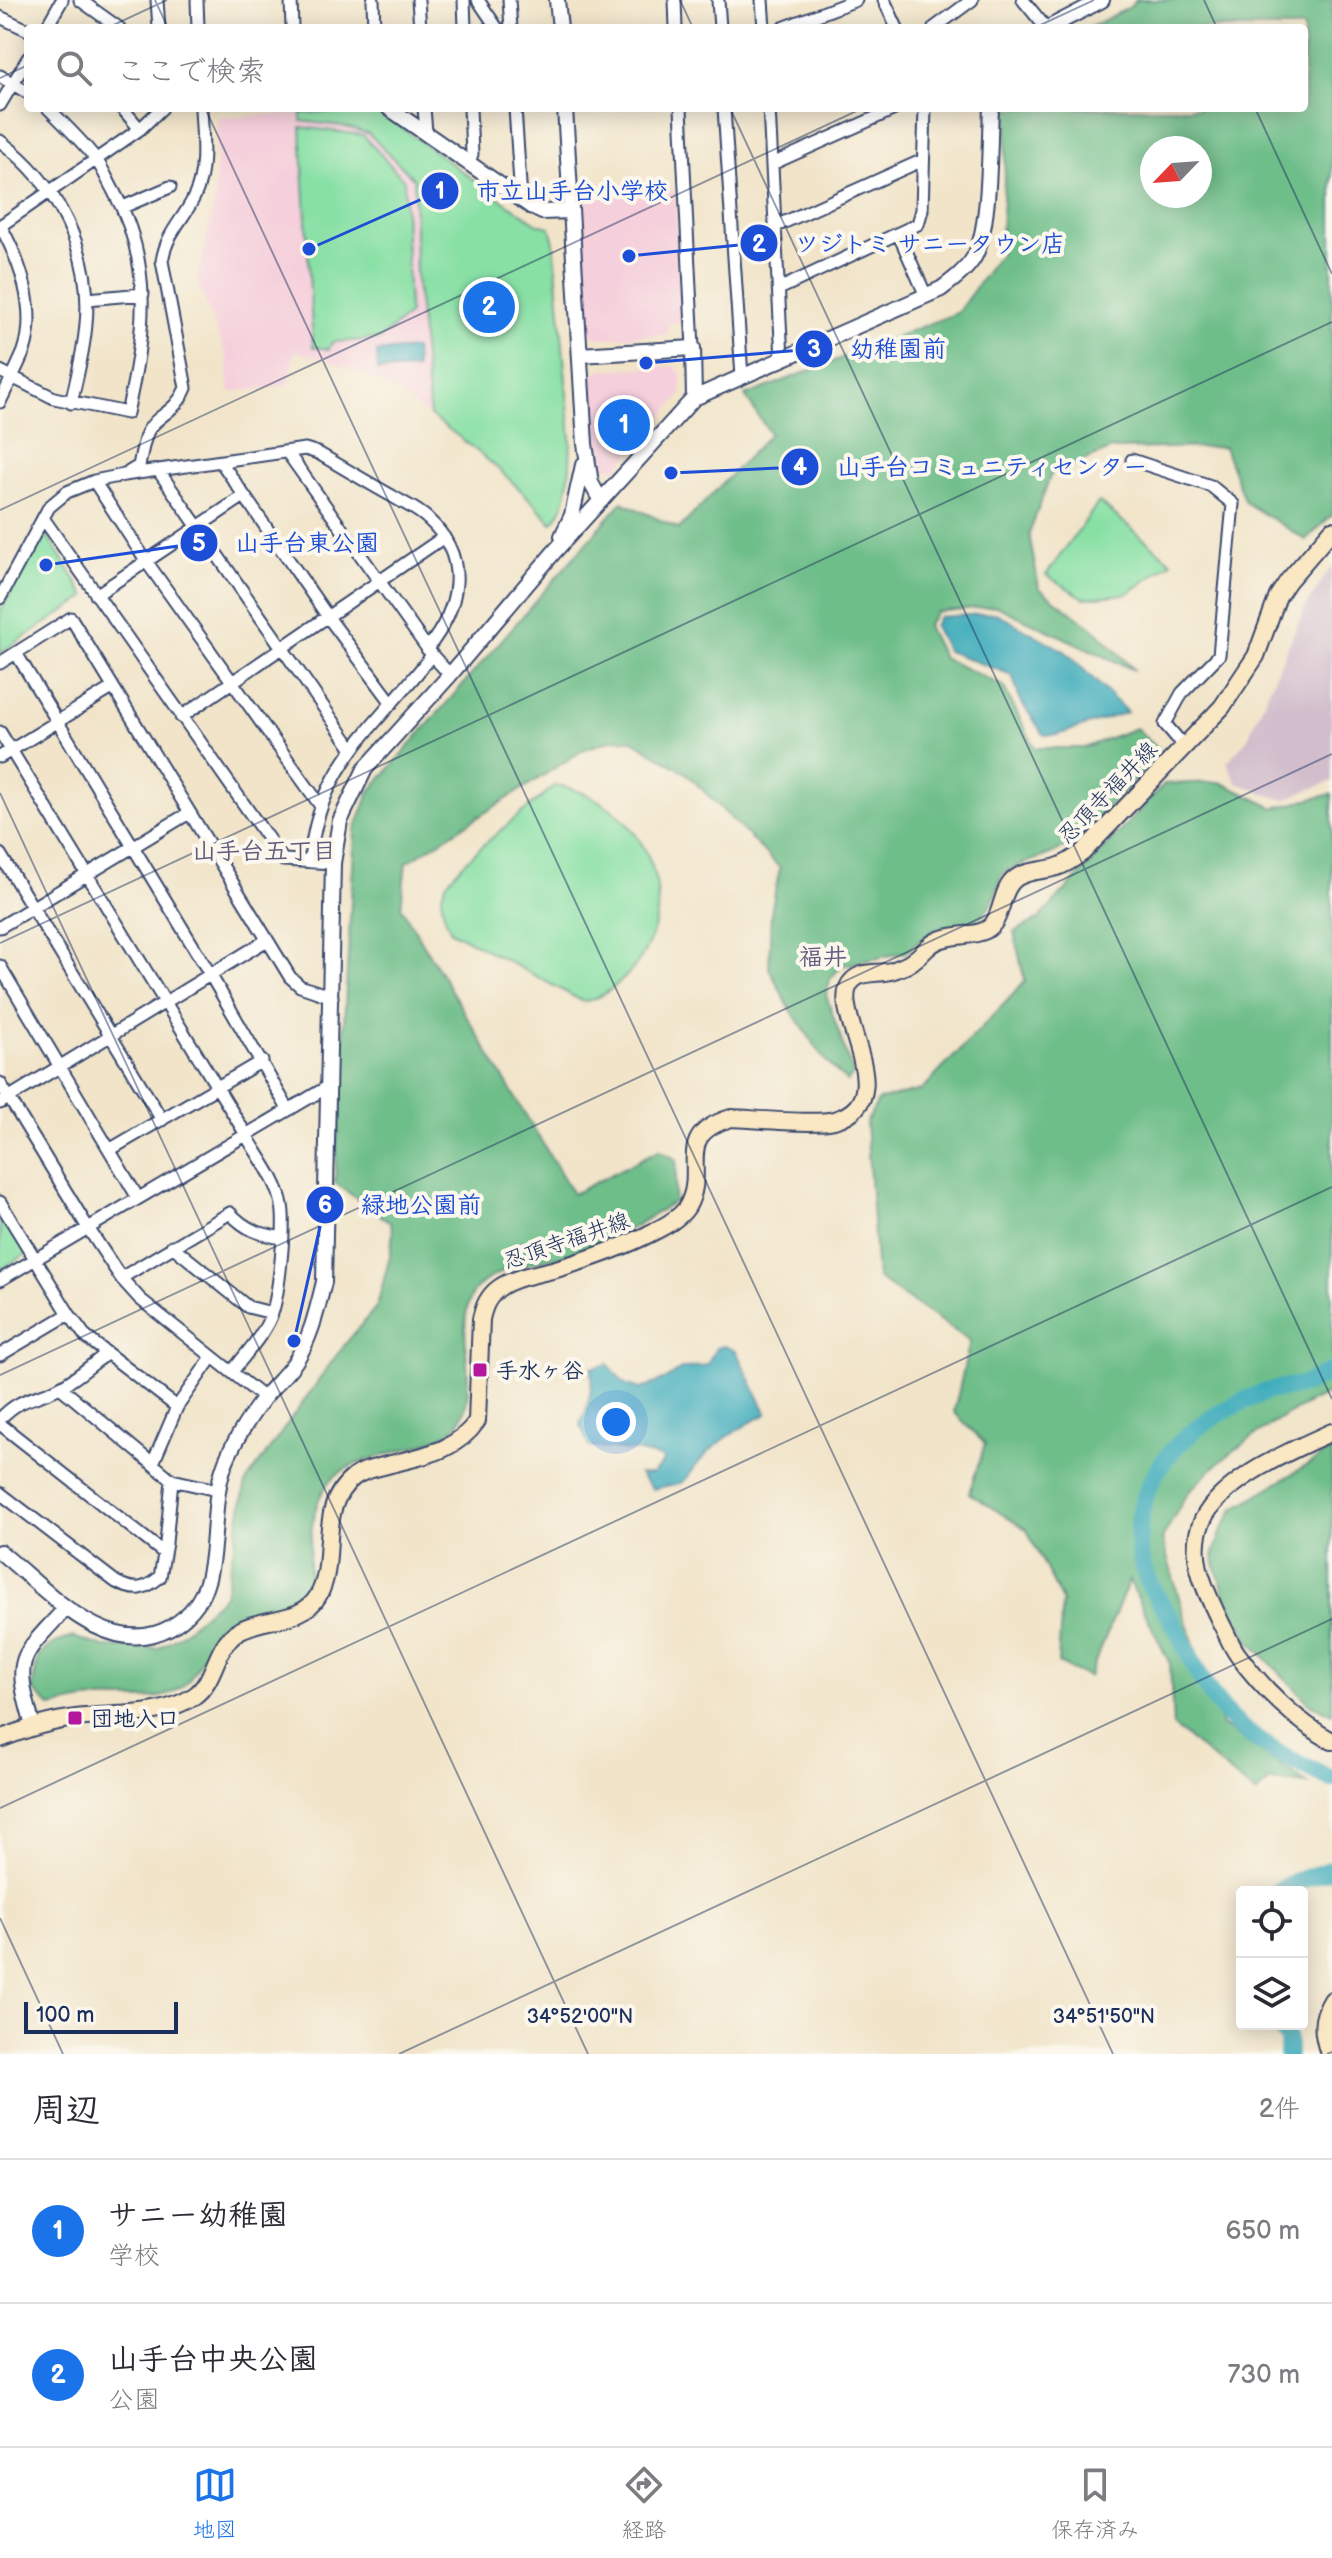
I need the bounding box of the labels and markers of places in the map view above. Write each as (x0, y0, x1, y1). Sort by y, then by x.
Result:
callout: 市立山手台小学校 (420, 167, 684, 215)
callout: ツジトミ サニータウン店 (739, 219, 1082, 267)
pin: 2 (463, 277, 515, 337)
callout: 幼稚園前 (794, 325, 962, 373)
pin: 1 (598, 395, 650, 455)
callout: 山手台コミュニティセンター (780, 443, 1164, 491)
callout: 山手台東公園 (179, 519, 395, 567)
callout: 緑地公園前 (305, 1181, 497, 1229)
place label: 手水ヶ谷 (496, 1358, 584, 1385)
marker: 手水ヶ谷 (471, 1361, 489, 1379)
place label: 団地入口 (91, 1706, 179, 1733)
marker: 団地入口 (66, 1709, 84, 1727)

